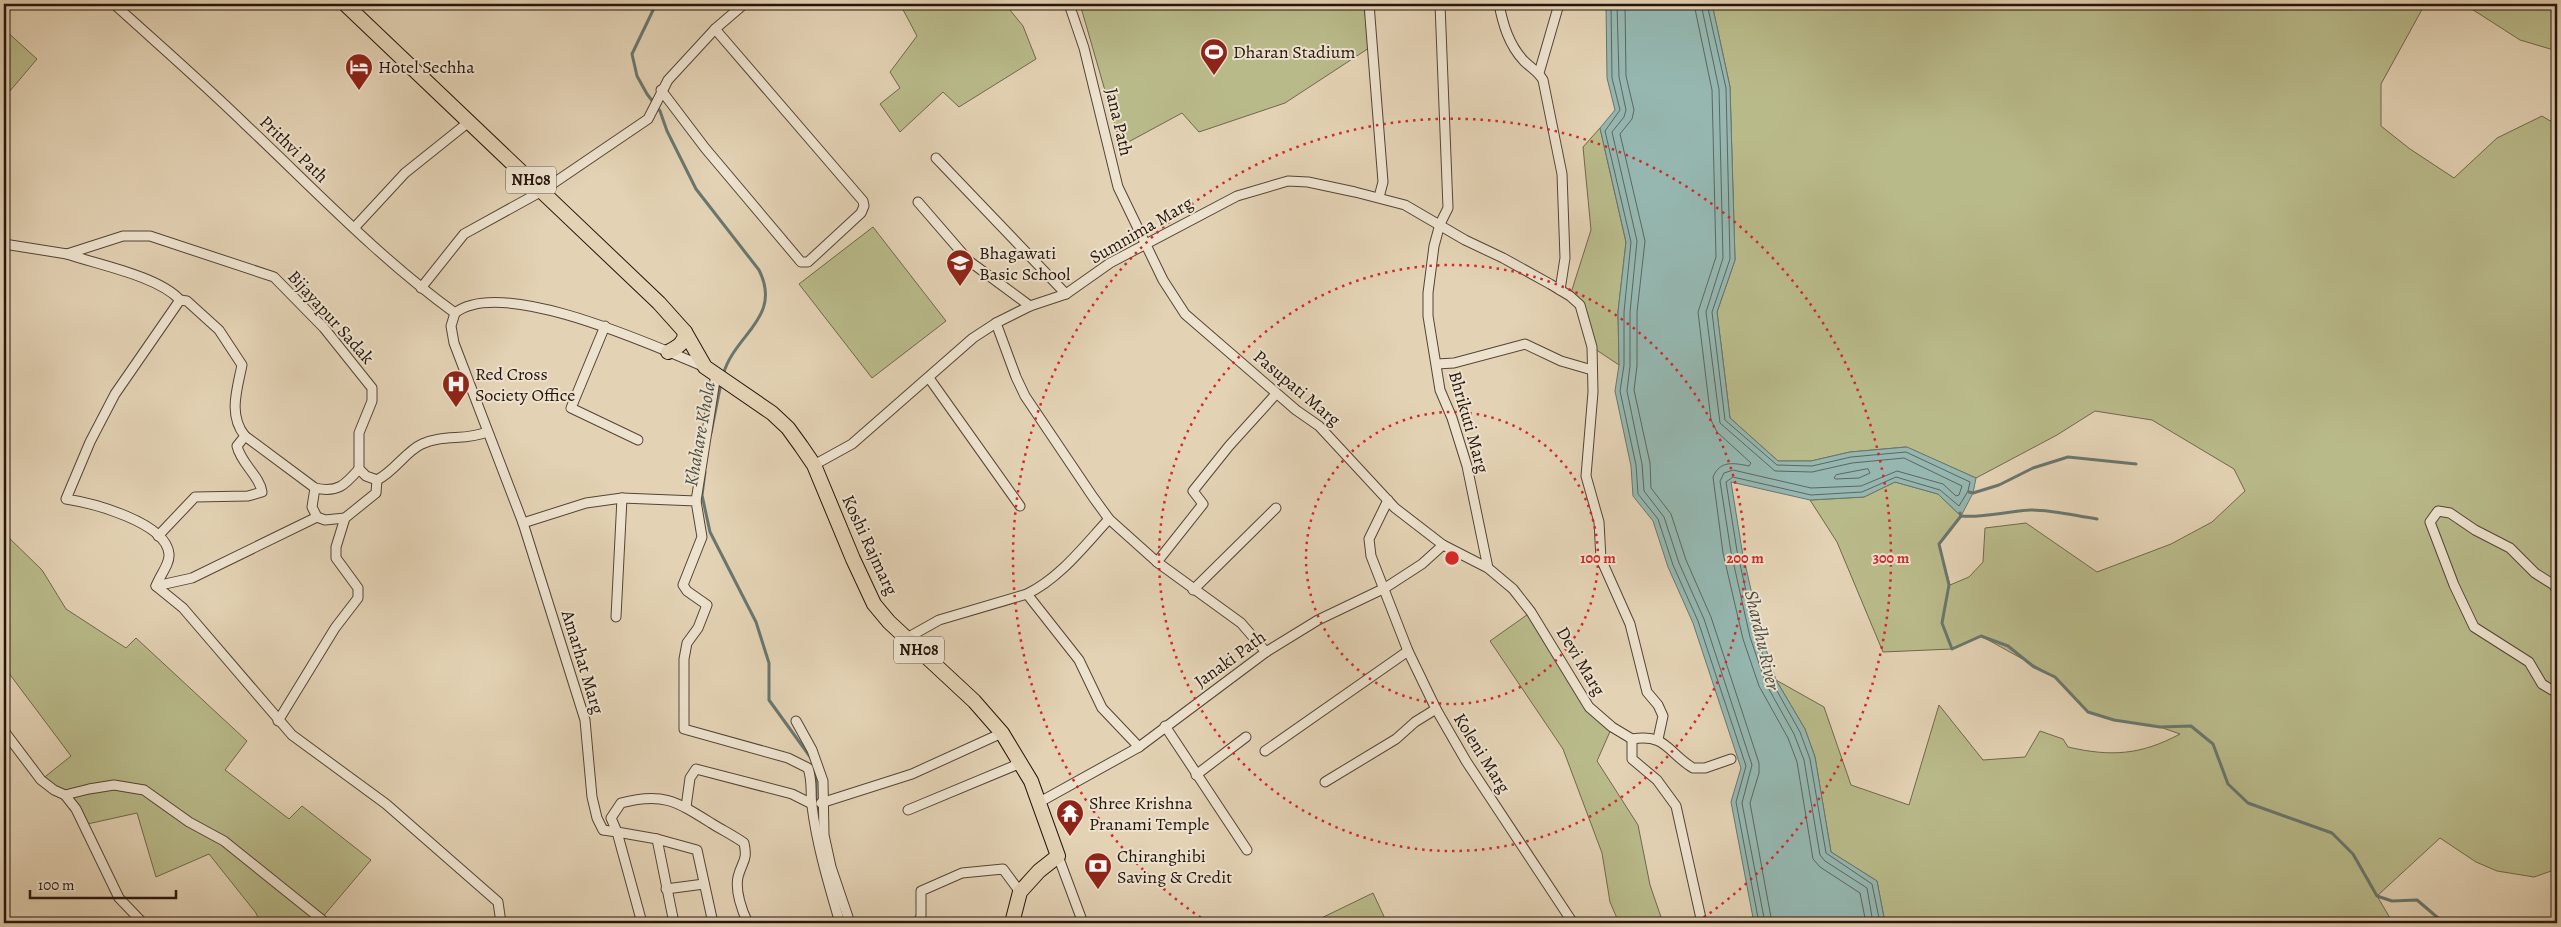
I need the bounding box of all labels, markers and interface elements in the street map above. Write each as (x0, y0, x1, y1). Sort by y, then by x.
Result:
sports icon: Dharan Stadium (1199, 37, 1229, 76)
place label: Dharan Stadium (1233, 40, 1356, 64)
hotel icon: Hotel Sechha (344, 52, 374, 91)
place label: Hotel Sechha (378, 55, 475, 79)
street label: Jana Path (1100, 86, 1139, 159)
street label: Prithvi Path (254, 110, 334, 188)
road number: NH08 (506, 166, 556, 194)
street label: Sumnima Marg (1085, 191, 1197, 269)
place label: Bhagawati Basic School (979, 241, 1071, 286)
school or university icon: Bhagawati Basic School (945, 248, 975, 287)
street label: Bijayapur Sadak (282, 265, 380, 369)
street label: Pasupati Marg (1248, 344, 1346, 432)
place label: Red Cross Society Office (475, 362, 575, 407)
street label: Bhrikuti Marg (1443, 368, 1495, 476)
hospital icon: Red Cross Society Office (441, 369, 471, 408)
water label: Khahare Khola (678, 379, 722, 488)
street label: Koshi Rajmarg (836, 491, 904, 599)
text: 100 m (1580, 548, 1616, 568)
text: 200 m (1726, 548, 1764, 568)
text: 300 m (1873, 548, 1910, 568)
centre of rings (1443, 549, 1461, 567)
water label: Shardhu River (1738, 588, 1786, 694)
street label: Amarhat Marg (556, 606, 610, 717)
street label: Devi Marg (1551, 622, 1611, 700)
street label: Janaki Path (1189, 625, 1271, 693)
road number: NH08 (894, 636, 944, 664)
street label: Koleni Marg (1448, 708, 1516, 798)
place label: Shree Krishna Pranami Temple (1089, 791, 1209, 836)
temple icon: Shree Krishna Pranami Temple (1055, 798, 1085, 837)
place label: Chiranghibi Saving & Credit (1117, 844, 1232, 889)
bank icon: Chiranghibi Saving & Credit (1083, 851, 1113, 890)
scale bar (30, 867, 176, 899)
text: 100 m (38, 875, 75, 895)

